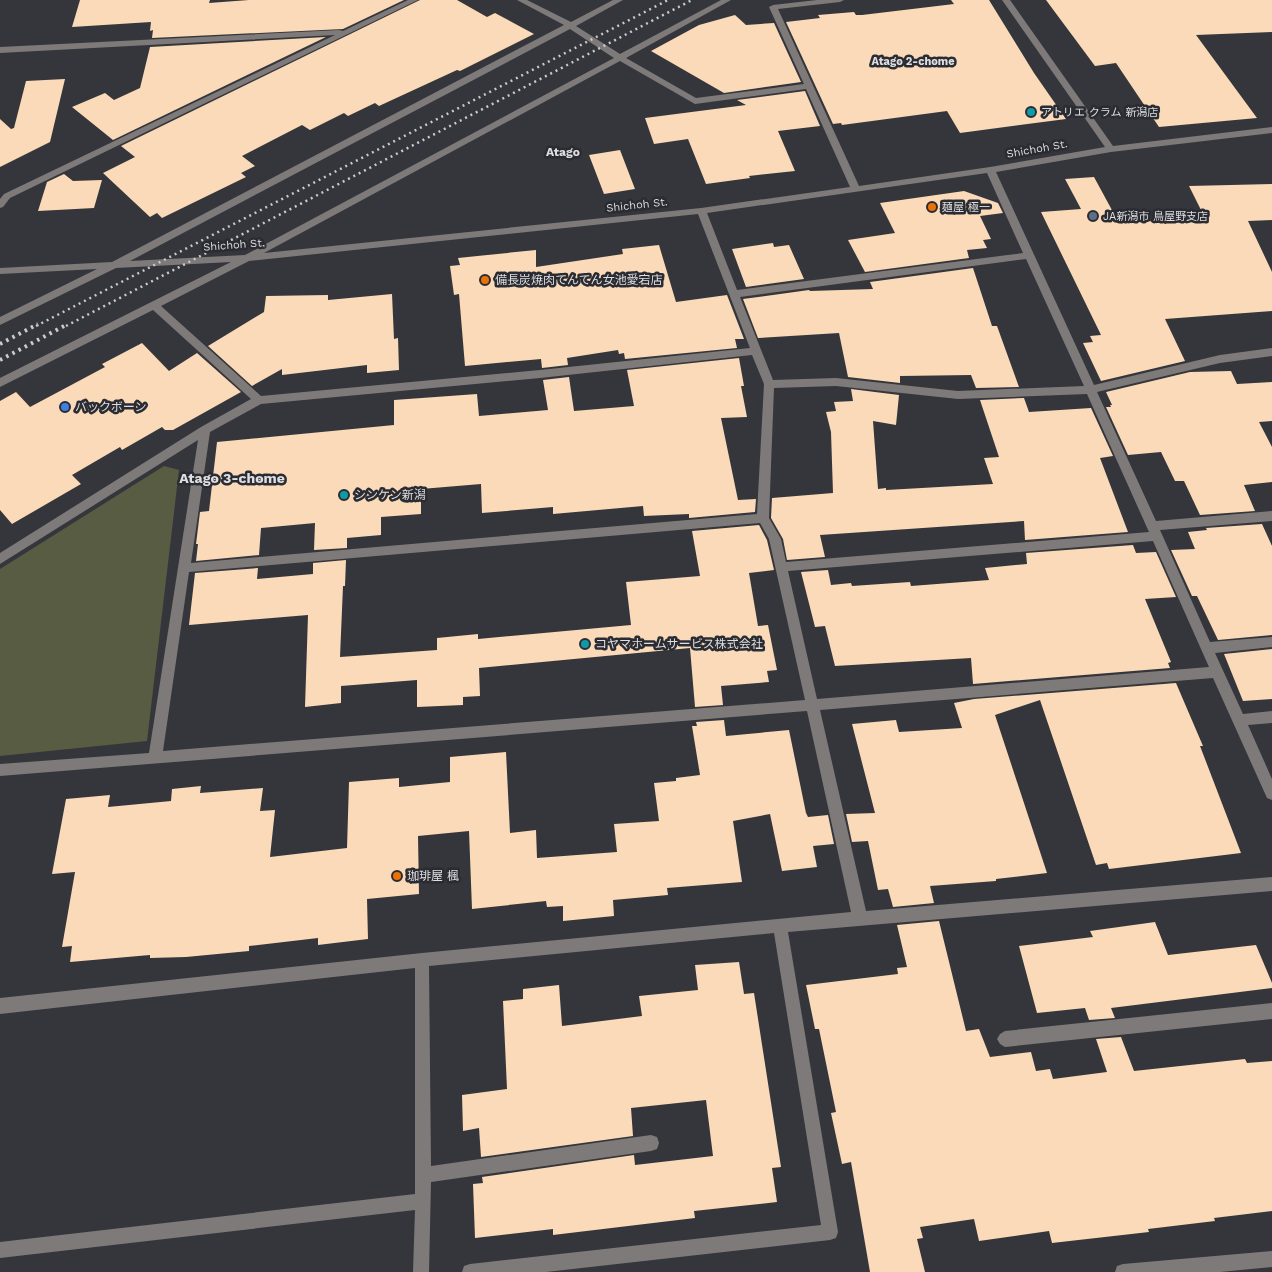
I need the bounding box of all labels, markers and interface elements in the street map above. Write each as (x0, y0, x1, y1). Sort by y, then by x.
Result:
district label: Atago 2-chome (871, 55, 955, 68)
marker: アトリエ クラム 新潟店 (1025, 106, 1037, 118)
place label: アトリエ クラム 新潟店 (1041, 106, 1158, 119)
street label: Shichoh St. (1006, 137, 1068, 161)
district label: Atago (546, 145, 580, 159)
street label: Shichoh St. (606, 195, 668, 215)
marker: 麺屋 極一 (926, 201, 938, 213)
place label: 麺屋 極一 (942, 201, 990, 214)
marker: JA新潟市 鳥屋野支店 (1087, 210, 1099, 222)
place label: JA新潟市 鳥屋野支店 (1103, 210, 1208, 223)
street label: Shichoh St. (203, 236, 265, 254)
place label: 備長炭焼肉てんてん女池愛宕店 (495, 273, 662, 287)
marker: 備長炭焼肉てんてん女池愛宕店 (479, 274, 491, 286)
place label: バックボーン (75, 400, 146, 414)
marker: バックボーン (59, 401, 71, 413)
district label: Atago 3-chome (179, 470, 285, 486)
place label: シンケン新潟 (354, 488, 426, 502)
marker: シンケン新潟 (338, 489, 350, 501)
place label: コヤマホームサービス株式会社 (595, 637, 763, 651)
marker: コヤマホームサービス株式会社 (579, 638, 591, 650)
place label: 珈琲屋 楓 (407, 869, 459, 883)
marker: 珈琲屋 楓 (391, 870, 403, 882)

